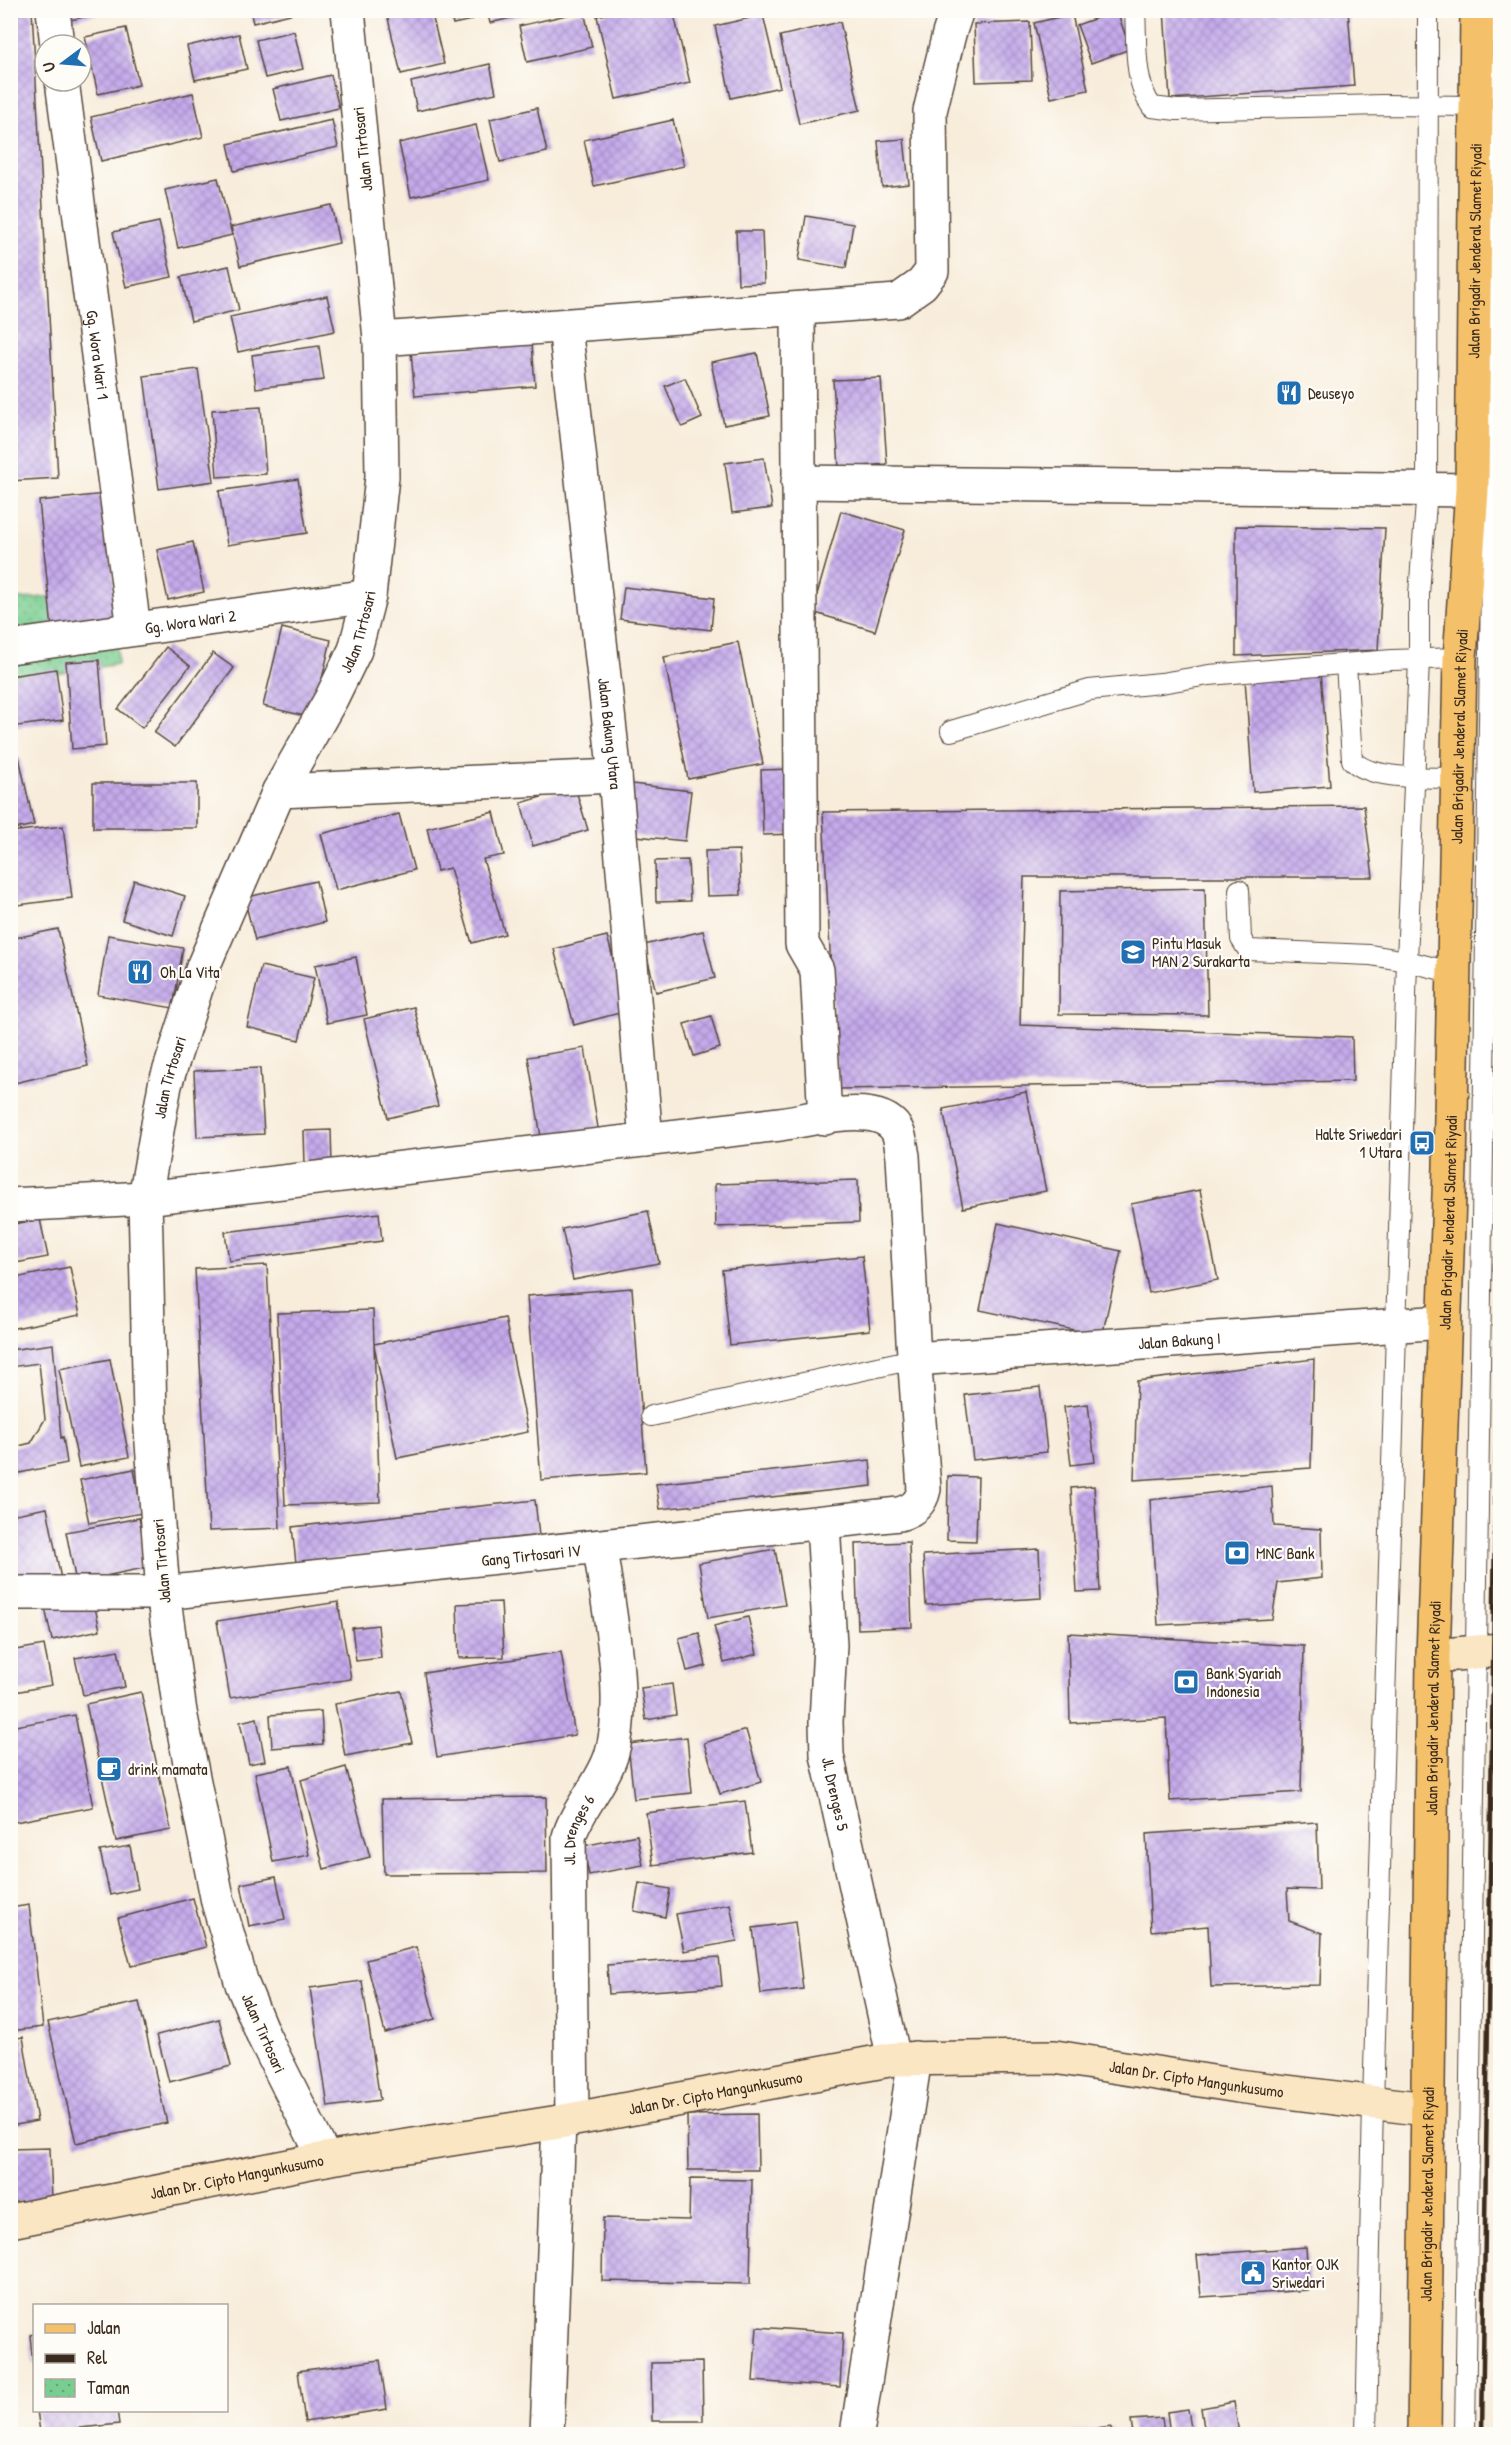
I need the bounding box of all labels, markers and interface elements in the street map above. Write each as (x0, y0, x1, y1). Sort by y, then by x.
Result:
north arrow (33, 33, 93, 93)
text: U (37, 60, 60, 74)
street label: Jalan Tirtosari (347, 106, 377, 192)
street label: Jalan Brigadir Jenderal Slamet Riyadi (1462, 143, 1487, 359)
street label: Gg. Wora Wari 1 (81, 309, 115, 401)
restaurant icon: Deuseyo (1274, 378, 1304, 408)
place label: Deuseyo (1308, 382, 1355, 404)
street label: Jalan Tirtosari (335, 589, 381, 676)
street label: Gg. Wora Wari 2 (143, 604, 238, 639)
street label: Jalan Brigadir Jenderal Slamet Riyadi (1445, 628, 1473, 844)
street label: Jalan Bakung Utara (593, 677, 627, 790)
place label: Pintu Masuk MAN 2 Surakarta (1152, 932, 1250, 972)
school or university icon: Pintu Masuk MAN 2 Surakarta (1118, 937, 1148, 967)
restaurant icon: Oh La Vita (125, 957, 155, 987)
place label: Oh La Vita (160, 961, 220, 983)
street label: Jalan Tirtosari (148, 1033, 191, 1120)
street label: Jalan Brigadir Jenderal Slamet Riyadi (1433, 1114, 1462, 1330)
place label: Halte Sriwedari 1 Utara (1315, 1123, 1402, 1163)
bus stop icon: Halte Sriwedari 1 Utara (1407, 1128, 1437, 1158)
street label: Jalan Bakung I (1137, 1327, 1221, 1354)
street label: Jalan Tirtosari (146, 1518, 176, 1604)
bank icon: MNC Bank (1222, 1538, 1252, 1568)
street label: Gang Tirtosari IV (480, 1539, 582, 1571)
place label: MNC Bank (1256, 1542, 1315, 1564)
street label: Jalan Brigadir Jenderal Slamet Riyadi (1420, 1600, 1446, 1816)
place label: Bank Syariah Indonesia (1206, 1662, 1281, 1702)
bank icon: Bank Syariah Indonesia (1171, 1667, 1201, 1697)
cafe icon: drink mamata (94, 1754, 124, 1784)
street label: Jl. Drenges 5 (817, 1755, 854, 1833)
place label: drink mamata (128, 1758, 208, 1780)
street label: Jl. Drenges 6 (558, 1790, 599, 1865)
street label: Jalan Tirtosari (237, 1990, 291, 2076)
street label: Jalan Dr. Cipto Mangunkusumo (1108, 2055, 1286, 2103)
street label: Jalan Dr. Cipto Mangunkusumo (627, 2065, 804, 2120)
street label: Jalan Brigadir Jenderal Slamet Riyadi (1415, 2086, 1439, 2302)
street label: Jalan Dr. Cipto Mangunkusumo (148, 2148, 326, 2204)
place label: Kantor OJK Sriwedari (1272, 2253, 1339, 2293)
public building icon: Kantor OJK Sriwedari (1238, 2258, 1268, 2288)
legend (33, 2304, 228, 2412)
text: Jalan (87, 2315, 121, 2340)
text: Rel (87, 2345, 107, 2370)
text: Taman (87, 2375, 130, 2400)

